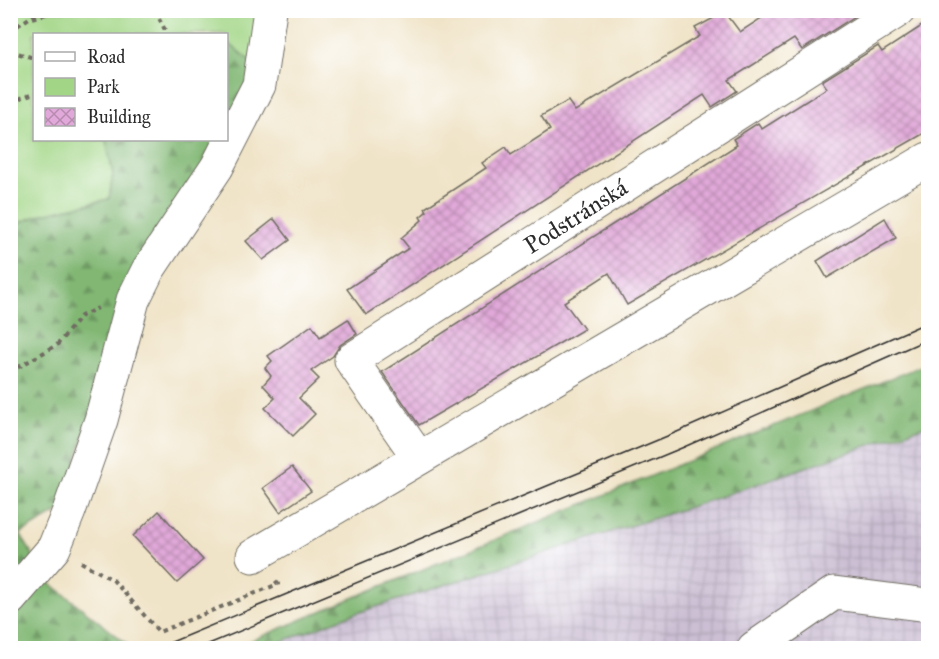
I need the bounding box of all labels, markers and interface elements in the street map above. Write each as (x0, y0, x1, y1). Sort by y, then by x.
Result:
legend (33, 33, 228, 141)
text: Road (87, 46, 125, 68)
text: Park (87, 76, 120, 98)
text: Building (87, 106, 151, 129)
street label: Podstránská (518, 172, 634, 261)

